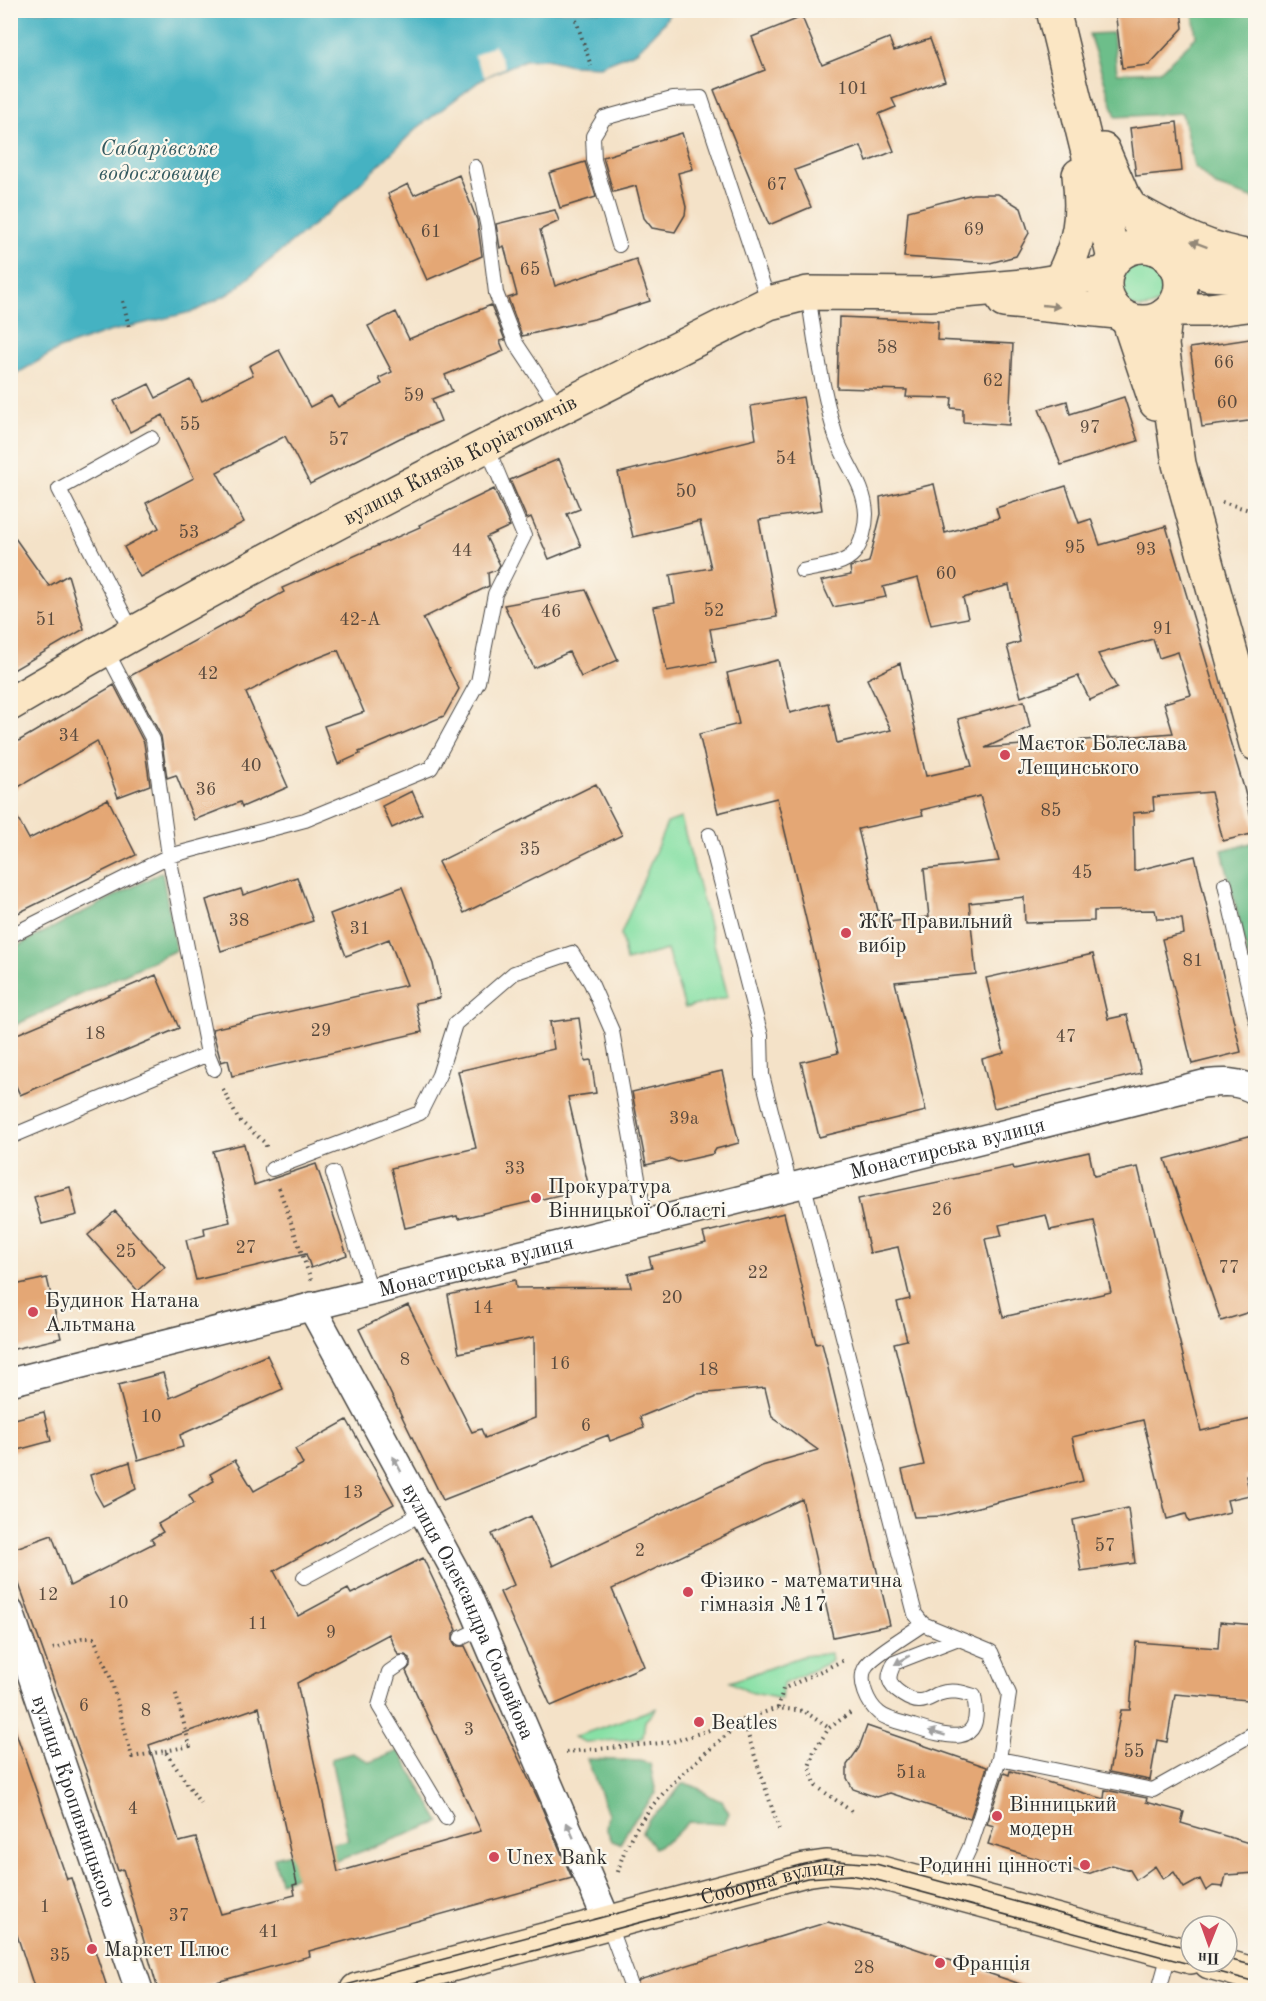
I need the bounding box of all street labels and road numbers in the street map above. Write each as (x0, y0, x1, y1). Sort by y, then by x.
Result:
street label: вулиця Князів Коріатовичів (340, 392, 581, 530)
street label: Монастирська вулиця (848, 1115, 1047, 1184)
street label: Монастирська вулиця (376, 1233, 576, 1302)
street label: вулиця Олександра Соловйова (398, 1480, 537, 1743)
street label: вулиця Кропивницького (27, 1693, 119, 1910)
street label: Соборна вулиця (698, 1858, 846, 1910)

